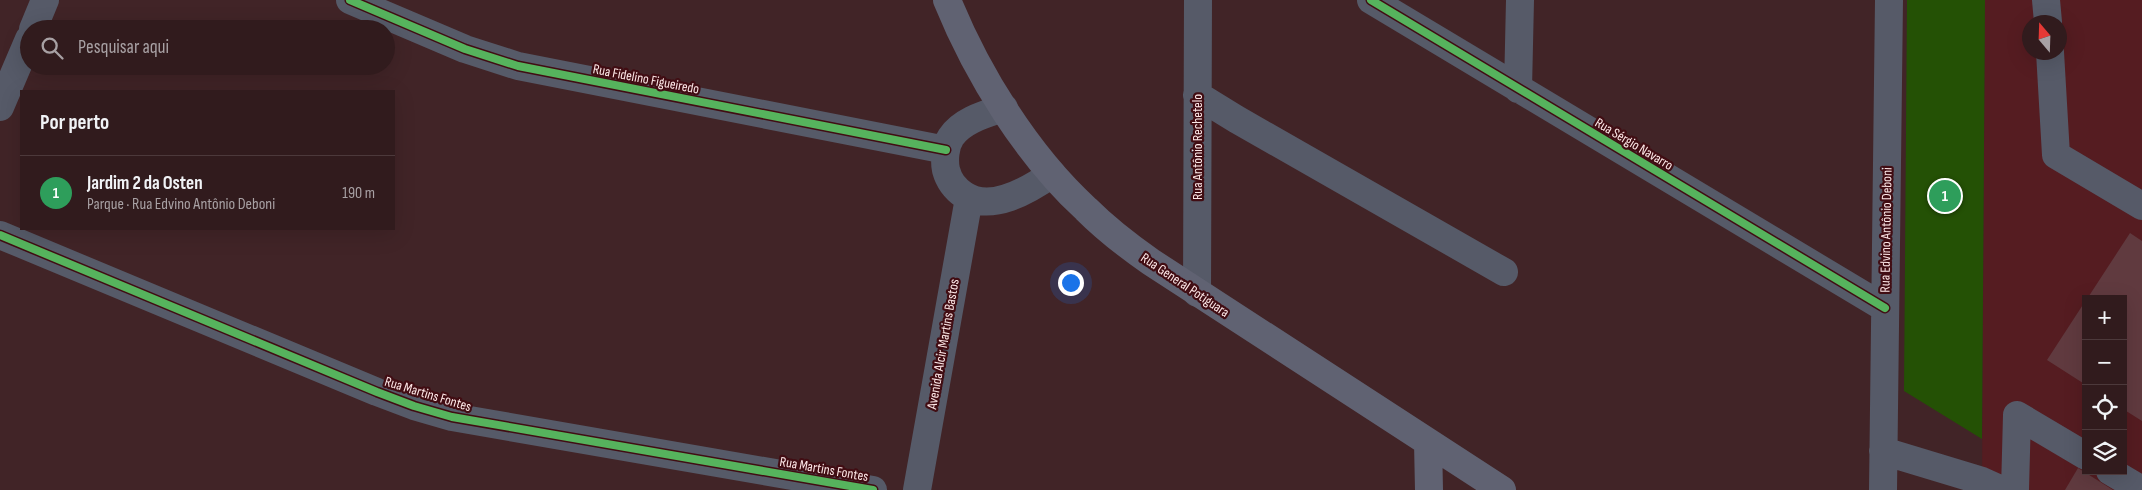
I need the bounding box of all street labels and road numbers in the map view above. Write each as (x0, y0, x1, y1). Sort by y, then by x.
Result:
street label: Rua Fidelino Figueiredo (591, 60, 701, 98)
street label: Rua Antônio Rechetelo (1189, 94, 1206, 200)
street label: Rua Sérgio Navarro (1592, 114, 1676, 174)
street label: Rua Edvino Antônio Deboni (1876, 167, 1896, 293)
street label: Rua General Potiguara (1138, 249, 1232, 321)
street label: Avenida Alcir Martins Bastos (923, 278, 963, 411)
street label: Rua Martins Fontes (383, 373, 473, 415)
street label: Rua Martins Fontes (778, 453, 870, 485)

